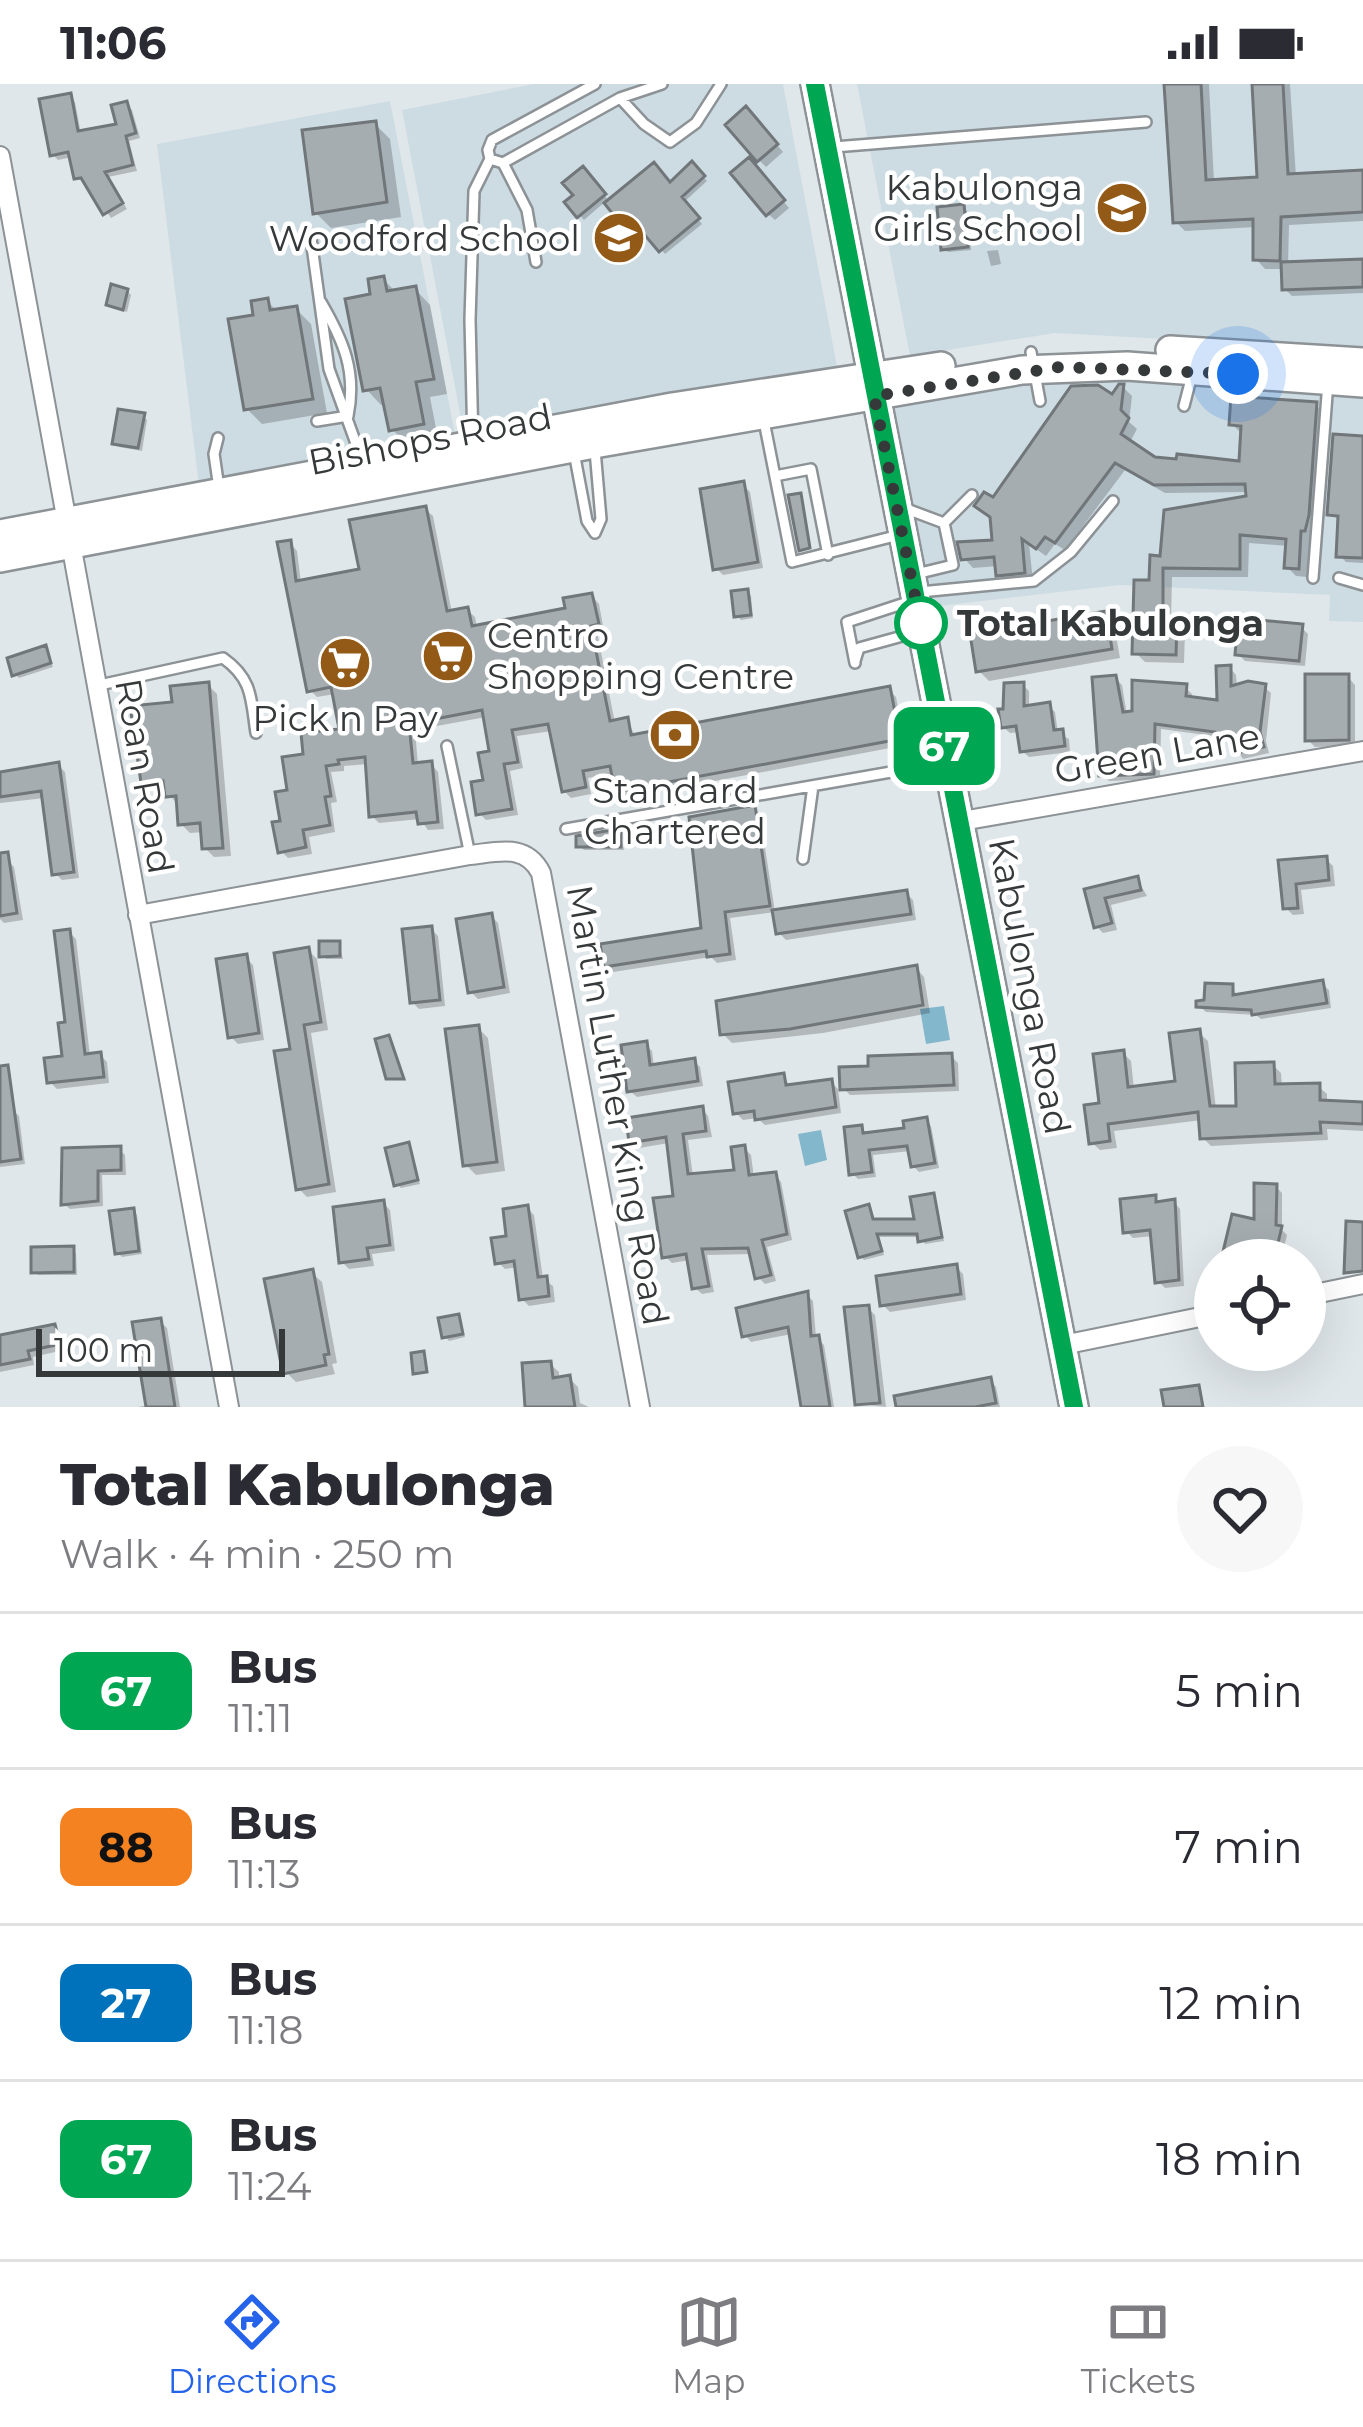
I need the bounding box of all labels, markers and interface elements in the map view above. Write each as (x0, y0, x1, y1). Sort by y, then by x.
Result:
text: 11:06 (60, 15, 166, 70)
place label: Kabulonga Girls School (873, 165, 1083, 250)
school or university icon: Kabulonga Girls School (1094, 180, 1150, 236)
school or university icon: Woodford School (591, 210, 647, 266)
place label: Woodford School (269, 216, 580, 260)
your location (1208, 344, 1268, 404)
street label: Bishops Road (305, 394, 555, 484)
marker: Total Kabulonga (896, 598, 946, 648)
place label: Total Kabulonga (957, 601, 1264, 645)
place label: Centro Shopping Centre (487, 613, 794, 698)
supermarket icon: Centro Shopping Centre (420, 628, 476, 684)
supermarket icon: Pick n Pay (317, 635, 373, 691)
street label: Roan Road (106, 675, 184, 877)
place label: Pick n Pay (252, 696, 438, 740)
bank icon: Standard Chartered (647, 707, 703, 763)
line badge: 67 (890, 707, 998, 785)
street label: Green Lane (1051, 713, 1263, 793)
text: 67 (918, 720, 970, 772)
place label: Standard Chartered (584, 768, 766, 853)
street label: Kabulonga Road (980, 834, 1080, 1138)
street label: Martin Luther King Road (558, 881, 678, 1329)
map controls (1194, 1239, 1326, 1371)
button: locate (1194, 1239, 1326, 1371)
scale bar (36, 1323, 285, 1376)
text: 100 m (54, 1330, 153, 1370)
button: heart (1177, 1446, 1303, 1572)
text: Total Kabulonga (60, 1450, 555, 1519)
text: Walk · 4 min · 250 m (60, 1530, 454, 1578)
text: Bus (228, 1639, 317, 1694)
text: 5 min (1175, 1663, 1303, 1718)
text: 67 (100, 1665, 152, 1717)
text: 11:11 (228, 1694, 293, 1742)
text: Bus (228, 1795, 317, 1850)
text: 7 min (1174, 1819, 1303, 1874)
text: 88 (98, 1821, 154, 1873)
text: 11:13 (228, 1850, 301, 1898)
text: Bus (228, 1951, 317, 2006)
text: 12 min (1159, 1975, 1303, 2030)
text: 27 (101, 1977, 151, 2029)
text: 11:18 (228, 2006, 303, 2054)
text: Bus (228, 2107, 317, 2162)
text: 18 min (1156, 2131, 1303, 2186)
text: 67 (100, 2133, 152, 2185)
text: 11:24 (228, 2162, 311, 2210)
tab: Directions (168, 2289, 337, 2401)
tab: Map (672, 2289, 745, 2401)
tab: Tickets (1081, 2289, 1195, 2401)

